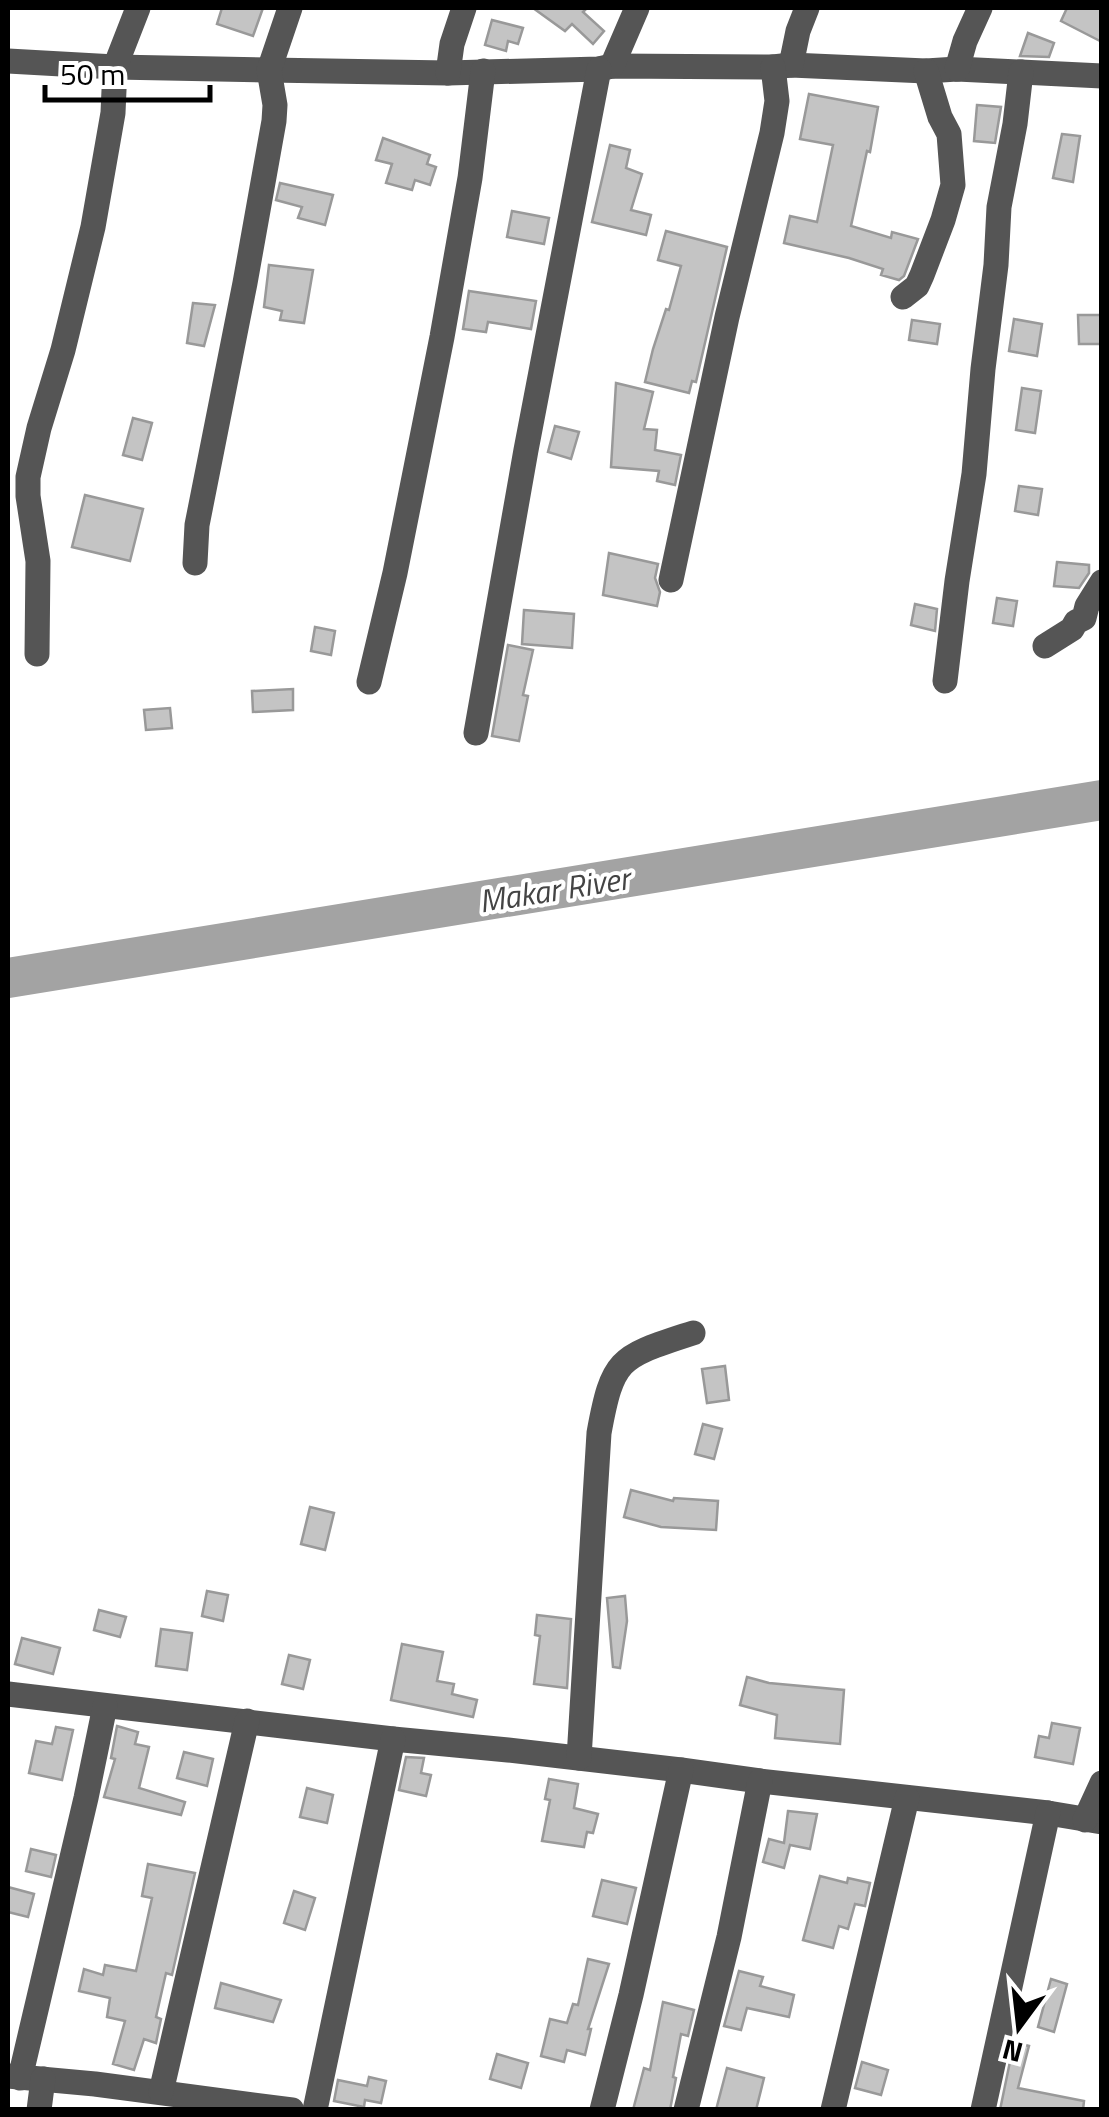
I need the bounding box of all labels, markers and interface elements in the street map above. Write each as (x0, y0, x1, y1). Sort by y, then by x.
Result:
scale bar (45, 40, 210, 102)
text: 50 m (60, 51, 125, 97)
water label: Makar River (475, 853, 636, 925)
north arrow (969, 1977, 1069, 2077)
text: N (997, 2028, 1027, 2075)

